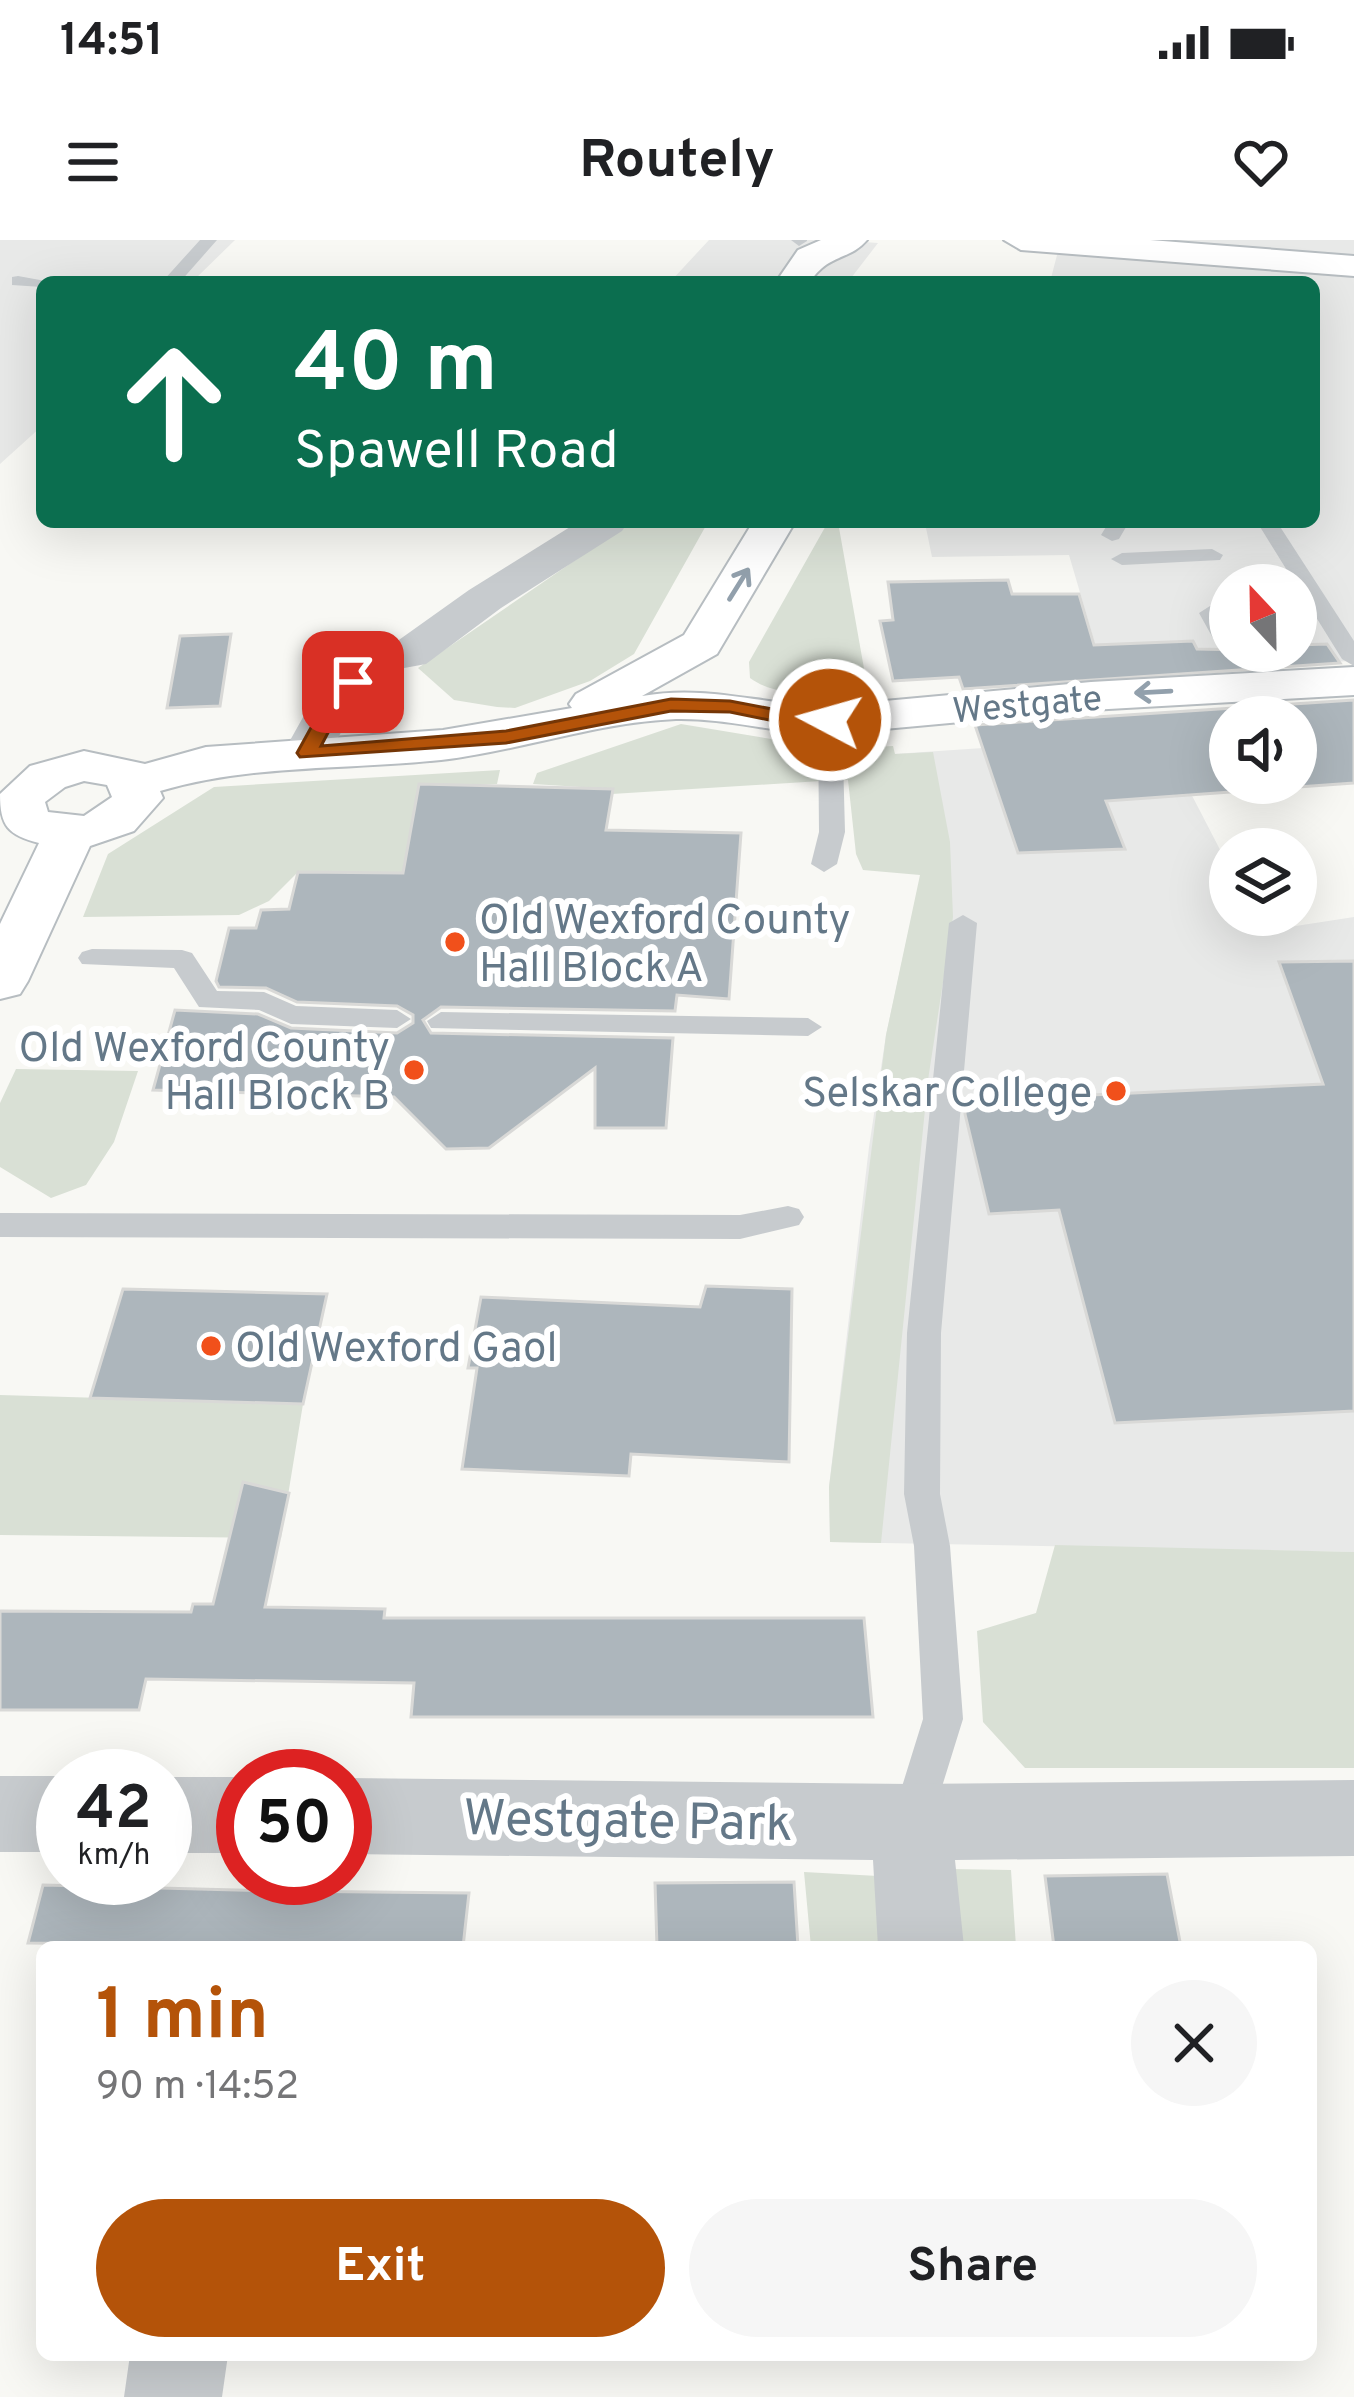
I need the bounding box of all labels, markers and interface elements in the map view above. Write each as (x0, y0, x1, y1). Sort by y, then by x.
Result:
text: 14:51 (60, 14, 163, 71)
text: Routely (579, 128, 775, 197)
icon: menu (60, 129, 126, 195)
icon: heart (1228, 129, 1294, 195)
text: 40 m (294, 315, 498, 421)
icon: ahead (96, 324, 252, 480)
text: Spawell Road (294, 419, 619, 488)
north arrow (1209, 564, 1317, 672)
map controls (1209, 564, 1317, 936)
one-way arrow (727, 567, 751, 601)
pin (302, 631, 404, 733)
icon: arrive (320, 649, 386, 715)
position arrow (767, 657, 893, 783)
street label: Westgate (951, 678, 1104, 736)
one-way arrow (1134, 681, 1173, 704)
button: sound (1209, 696, 1317, 804)
button: layers (1209, 828, 1317, 936)
place label: Old Wexford County Hall Block A (479, 896, 851, 997)
marker: Old Wexford County Hall Block A (442, 929, 468, 955)
place label: Old Wexford County Hall Block B (19, 1024, 390, 1125)
marker: Old Wexford County Hall Block B (401, 1057, 427, 1083)
place label: Selskar College (802, 1069, 1092, 1122)
marker: Selskar College (1103, 1078, 1129, 1104)
place label: Old Wexford Gaol (235, 1324, 557, 1377)
marker: Old Wexford Gaol (198, 1333, 224, 1359)
speed limit sign: 50 (216, 1749, 372, 1905)
text: 42 (76, 1774, 152, 1850)
street label: Westgate Park (463, 1789, 793, 1860)
text: km/h (78, 1838, 150, 1875)
text: 1 min (96, 1973, 269, 2065)
button: close (1131, 1980, 1257, 2106)
text: 90 m · 14:52 (96, 2064, 299, 2113)
button: Exit (96, 2199, 665, 2337)
button: Share (689, 2199, 1257, 2337)

